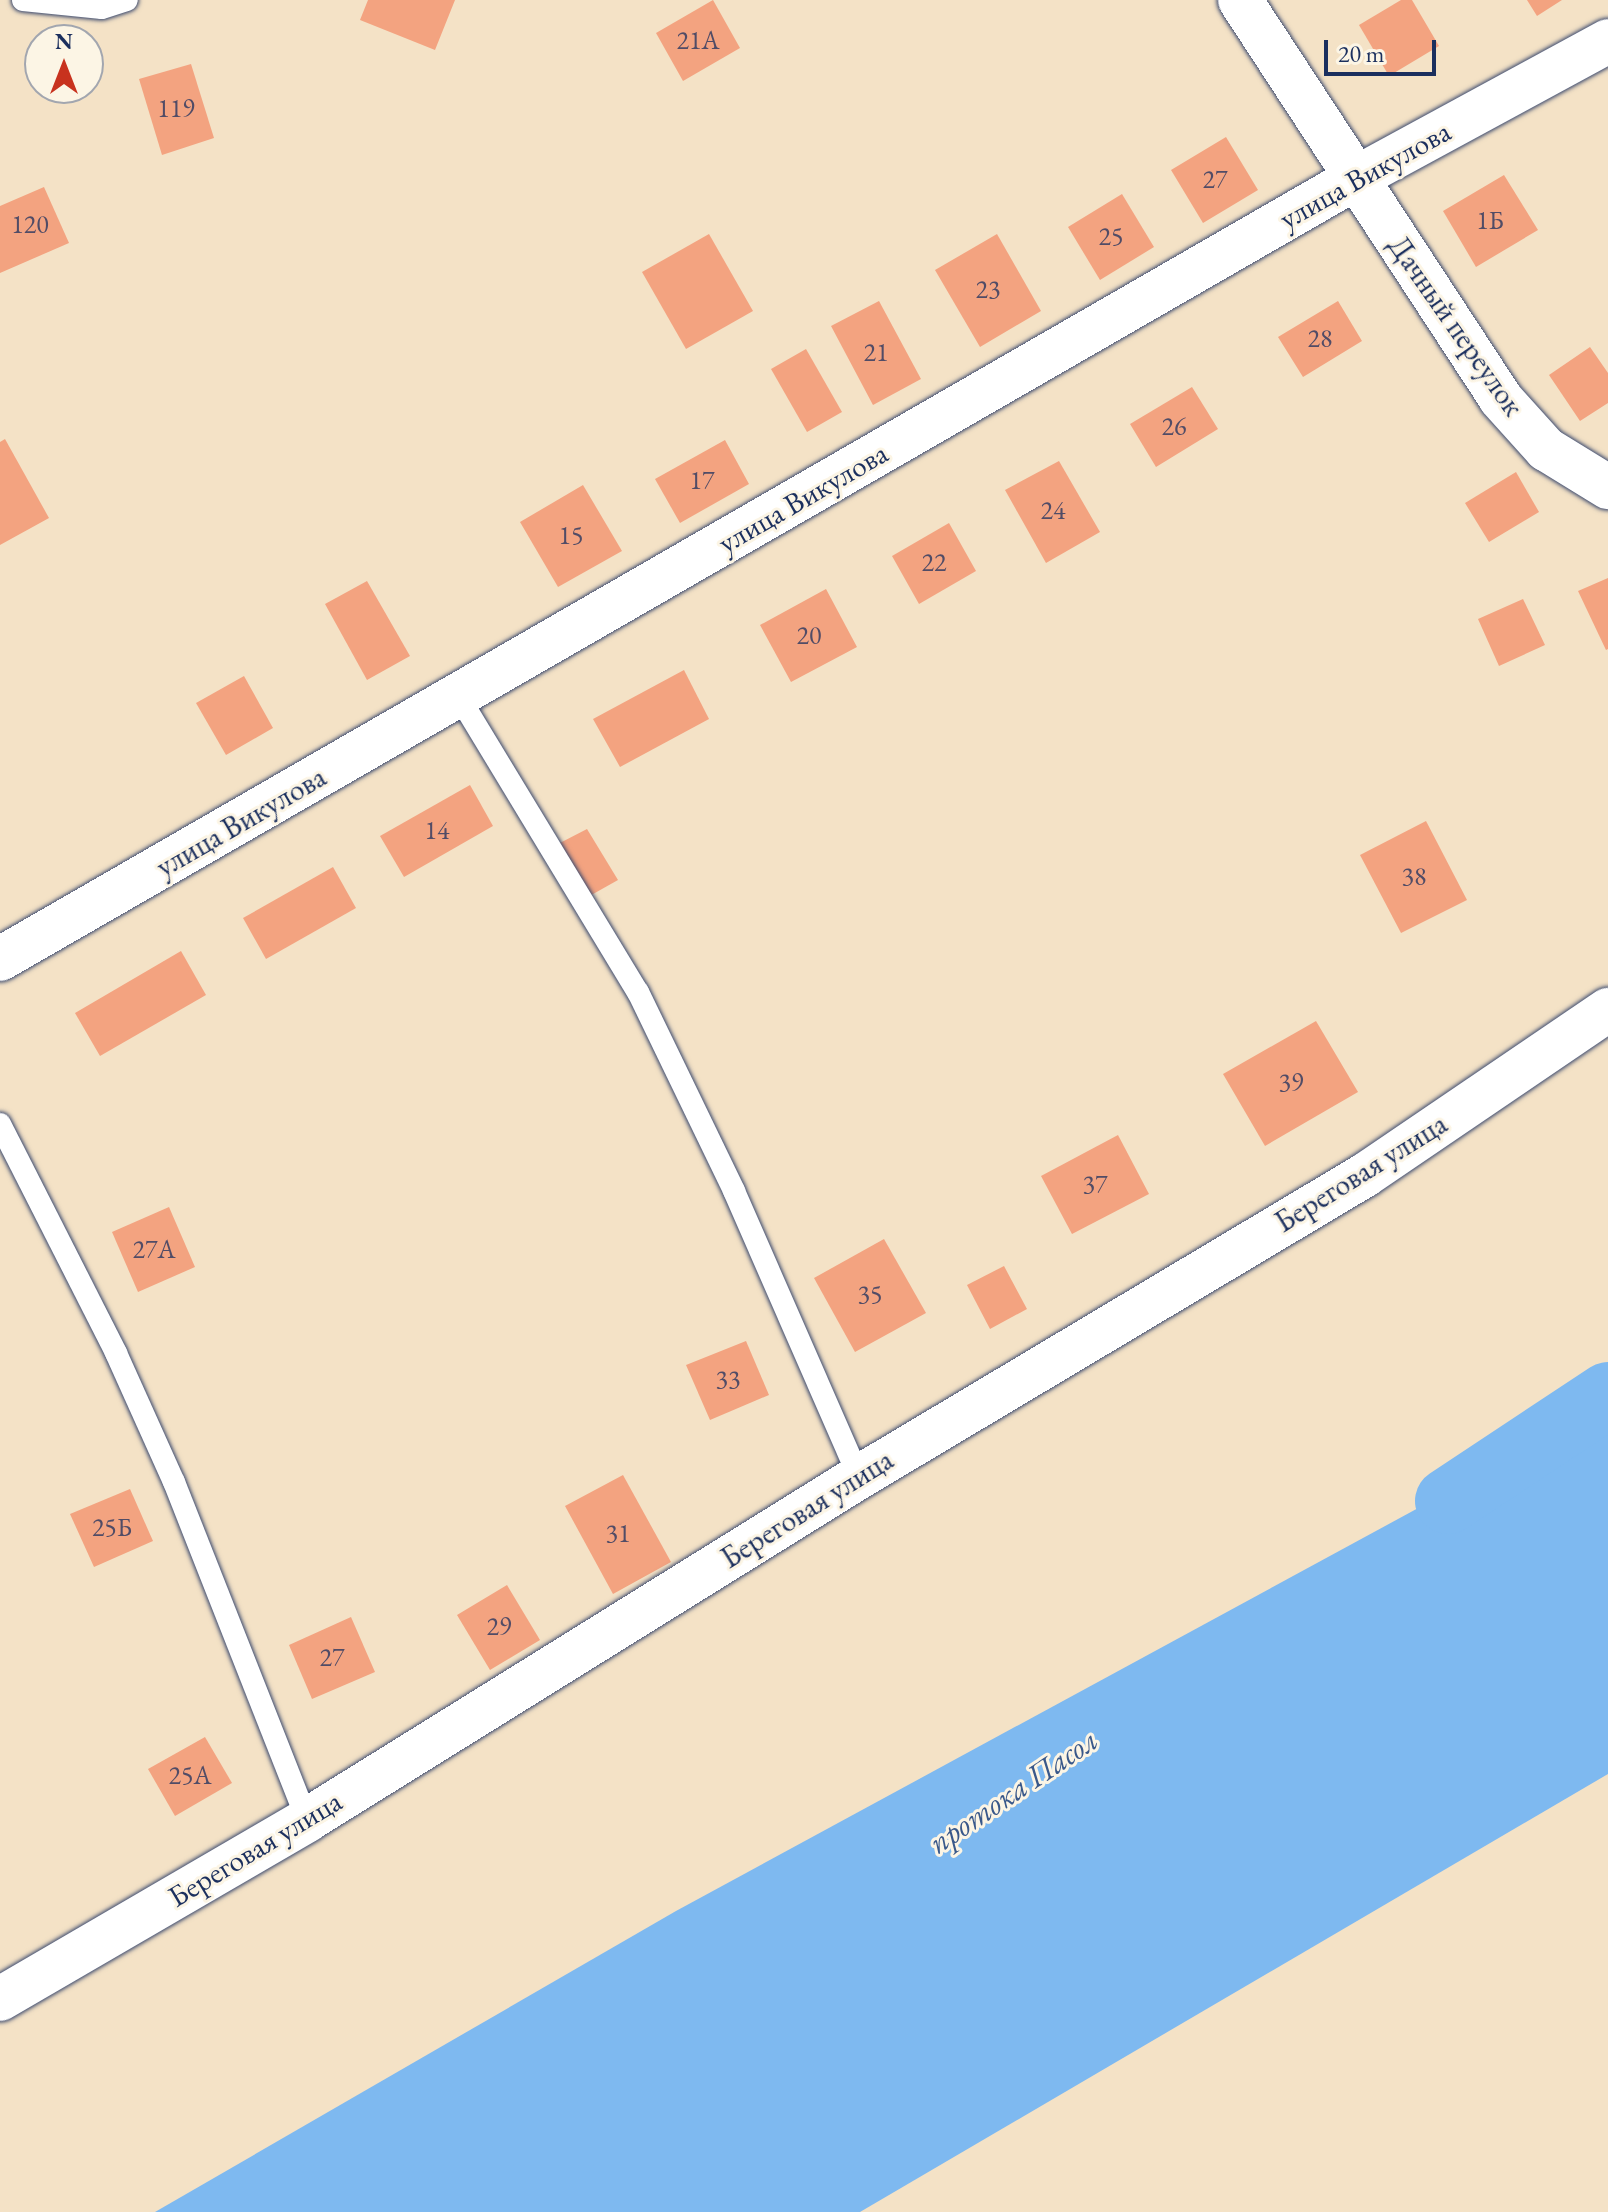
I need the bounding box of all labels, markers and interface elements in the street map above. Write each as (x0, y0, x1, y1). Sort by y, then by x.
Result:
north arrow (24, 24, 104, 104)
scale bar (1328, 24, 1440, 74)
house number: 21А (677, 25, 719, 57)
text: N (55, 27, 73, 56)
text: 20 m (1338, 38, 1385, 69)
house number: 119 (157, 93, 195, 125)
street label: улица Викулова (1273, 113, 1457, 237)
house number: 27 (1203, 164, 1227, 196)
house number: 1Б (1476, 205, 1504, 237)
house number: 120 (11, 209, 49, 241)
house number: 25 (1099, 221, 1123, 253)
street label: Дачный переулок (1381, 229, 1531, 423)
house number: 23 (976, 274, 1000, 306)
house number: 28 (1308, 323, 1332, 355)
house number: 21 (864, 337, 888, 369)
house number: 26 (1162, 411, 1186, 443)
street label: улица Викулова (712, 435, 894, 561)
house number: 17 (690, 465, 714, 497)
house number: 24 (1041, 495, 1065, 527)
house number: 15 (559, 520, 583, 552)
house number: 22 (922, 547, 946, 579)
house number: 20 (797, 620, 821, 652)
street label: улица Викулова (150, 759, 332, 885)
house number: 14 (425, 815, 449, 847)
house number: 38 (1402, 861, 1426, 893)
house number: 39 (1279, 1067, 1303, 1099)
street label: Береговая улица (1268, 1106, 1454, 1240)
house number: 37 (1083, 1169, 1107, 1201)
house number: 27А (133, 1234, 175, 1266)
house number: 35 (858, 1279, 882, 1311)
house number: 33 (716, 1364, 740, 1396)
street label: Береговая улица (714, 1442, 900, 1576)
house number: 25Б (92, 1512, 132, 1544)
house number: 31 (606, 1518, 630, 1550)
house number: 29 (487, 1611, 511, 1643)
house number: 27 (320, 1642, 344, 1674)
water label: протока Пасол (921, 1720, 1105, 1862)
house number: 25А (169, 1760, 211, 1792)
street label: Береговая улица (162, 1783, 348, 1915)

